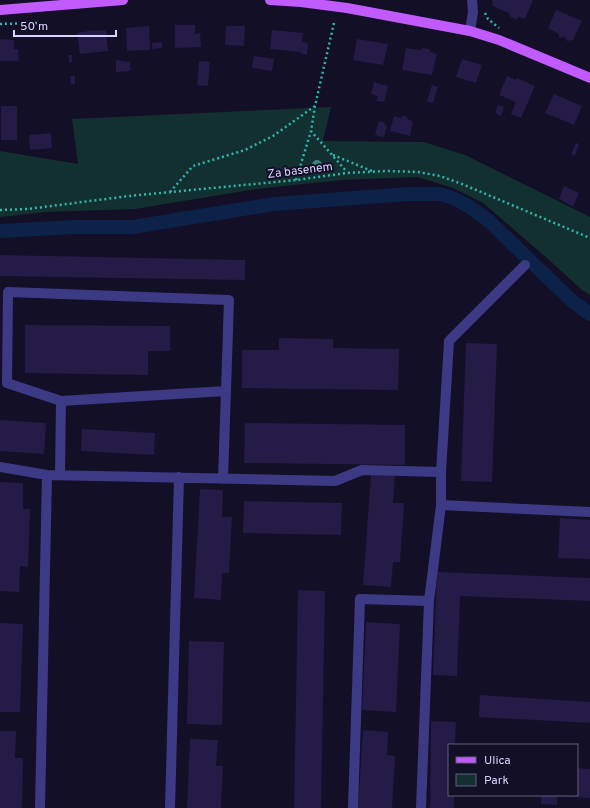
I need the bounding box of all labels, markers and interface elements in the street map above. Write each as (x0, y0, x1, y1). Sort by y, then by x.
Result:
scale bar (14, 12, 116, 38)
text: 50 m (20, 19, 48, 35)
street label: Za basenem (266, 159, 334, 183)
legend (448, 744, 578, 796)
text: Ulica (484, 753, 511, 769)
text: Park (484, 773, 509, 789)

